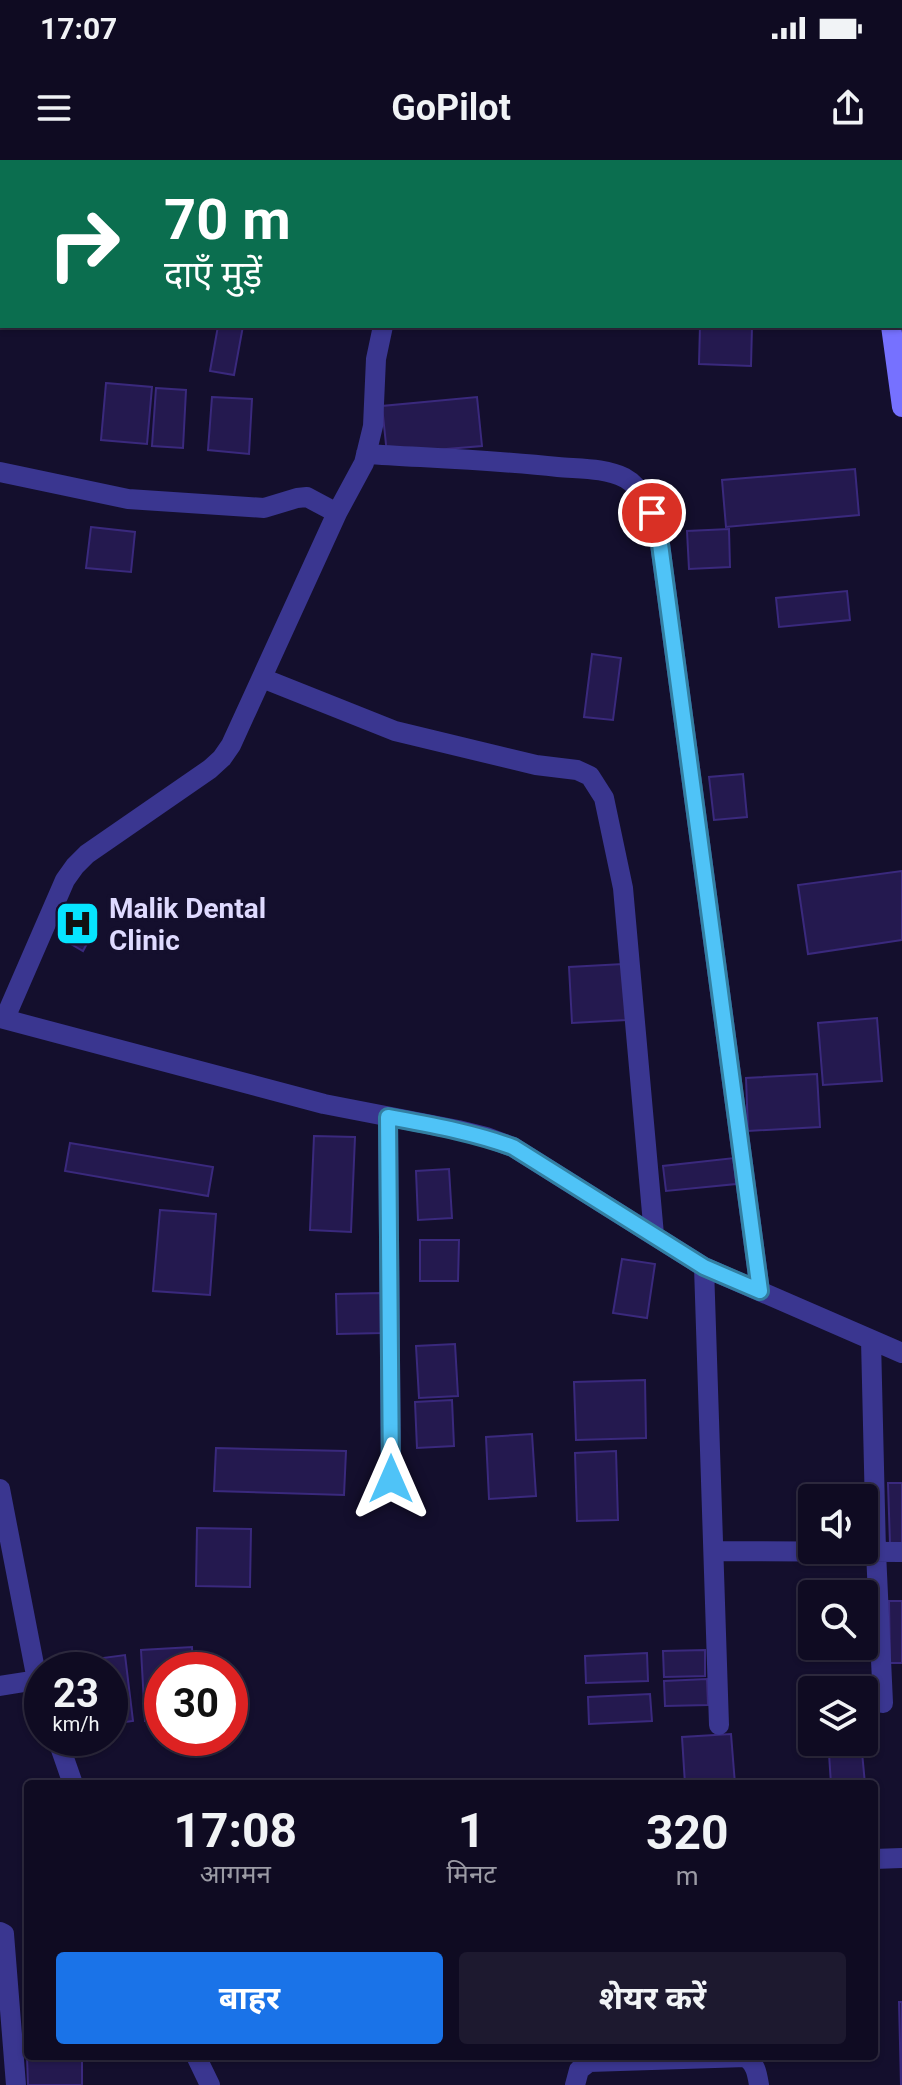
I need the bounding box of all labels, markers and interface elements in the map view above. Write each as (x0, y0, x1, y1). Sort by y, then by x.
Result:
text: 17:07 (40, 11, 117, 46)
icon: menu (32, 86, 76, 130)
icon: share (826, 86, 870, 130)
text: GoPilot (391, 87, 511, 129)
text: 70 m (164, 187, 291, 253)
icon: right (32, 192, 136, 296)
text: दाएँ मुड़ें (164, 254, 262, 296)
pin (618, 479, 686, 547)
icon: arrive (630, 491, 674, 535)
place label: Malik Dental Clinic (109, 892, 266, 957)
hospital icon: Malik Dental Clinic (54, 900, 102, 948)
position arrow (349, 1437, 433, 1521)
map controls (798, 1484, 878, 1756)
button: sound (798, 1484, 878, 1564)
button: search (798, 1580, 878, 1660)
speed limit sign: 30 (144, 1652, 248, 1756)
text: 23 (53, 1670, 99, 1717)
button: layers (798, 1676, 878, 1756)
text: km/h (53, 1712, 99, 1736)
text: 17:08 (173, 1802, 297, 1859)
text: 1 (458, 1802, 485, 1859)
text: 320 (646, 1804, 729, 1861)
text: आगमन (200, 1859, 271, 1889)
text: मिनट (447, 1859, 496, 1889)
text: m (676, 1861, 699, 1891)
button: बाहर (56, 1952, 443, 2044)
button: शेयर करें (459, 1952, 846, 2044)

